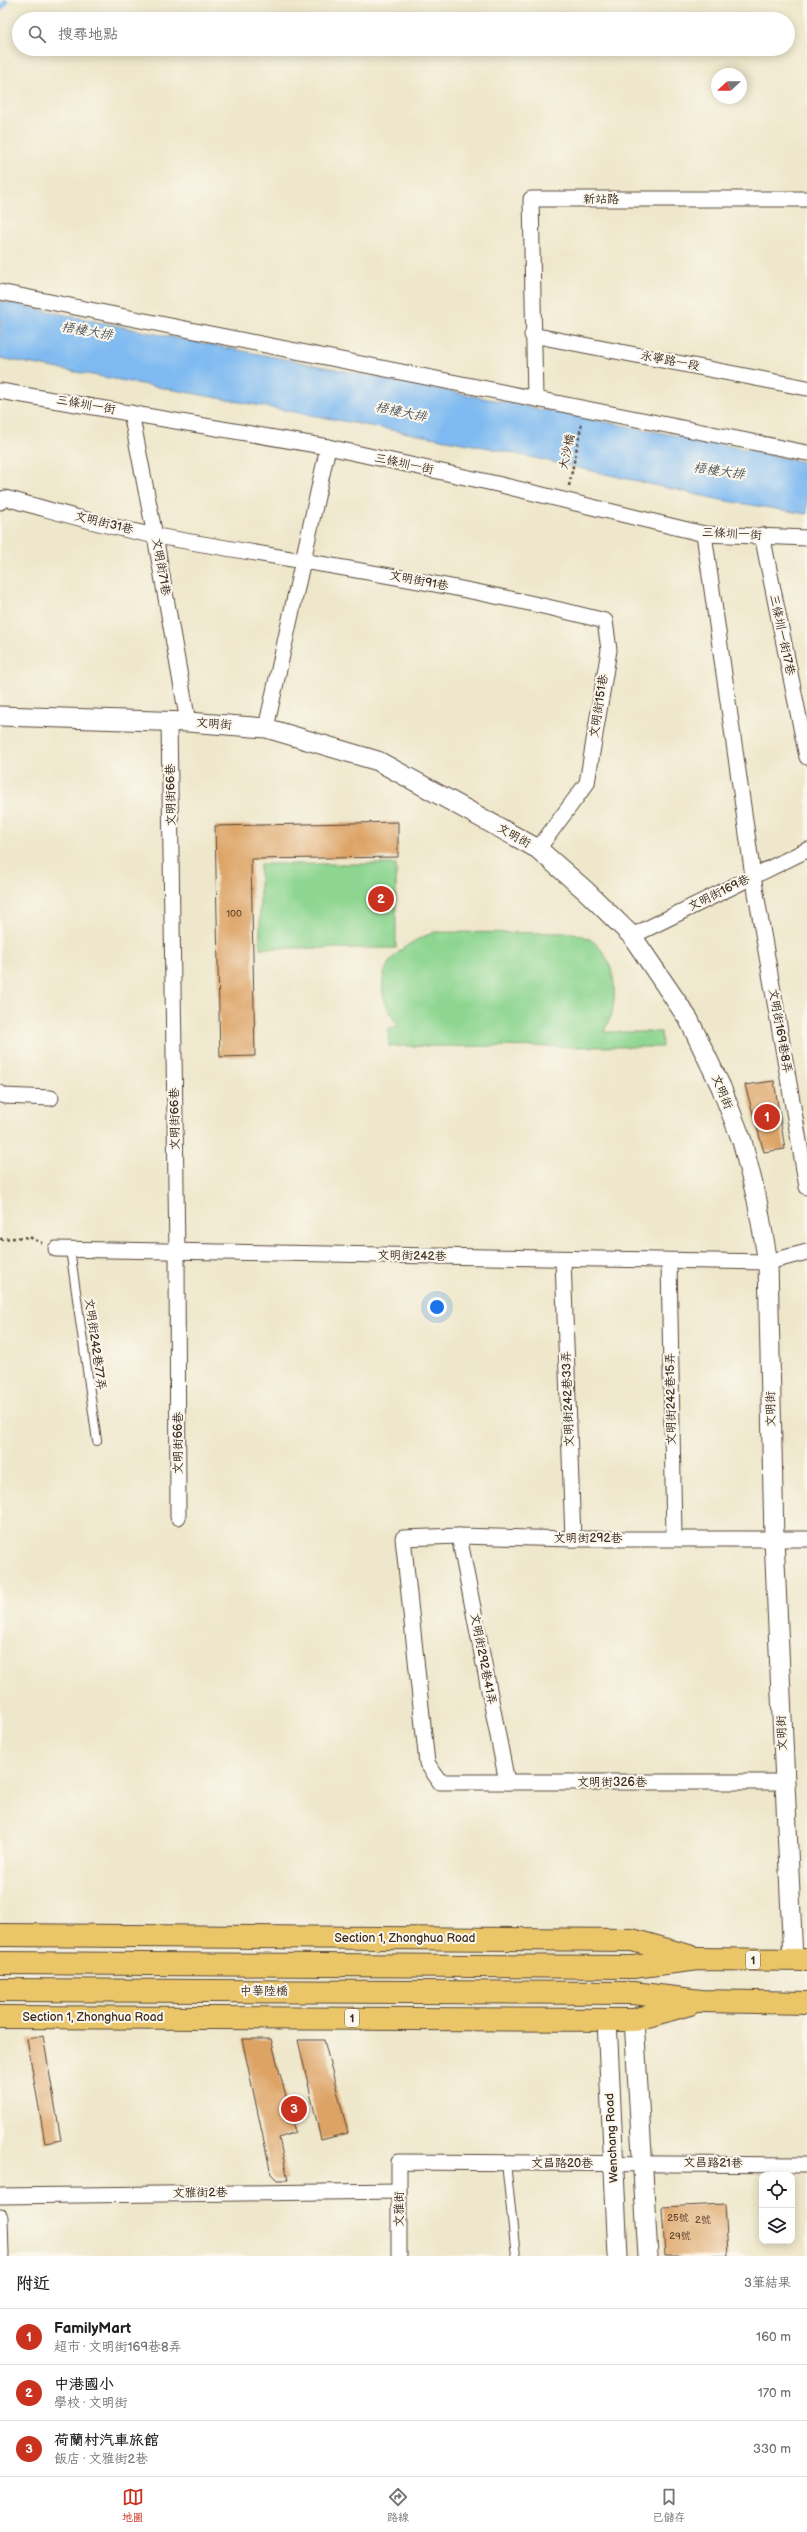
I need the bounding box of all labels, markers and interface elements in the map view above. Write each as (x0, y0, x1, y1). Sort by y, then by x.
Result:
search box (12, 12, 795, 56)
icon: search (26, 23, 48, 45)
text: 搜尋地點 (58, 25, 118, 44)
north arrow (711, 68, 747, 104)
street label: 新站路 (583, 192, 619, 207)
water label: 梧棲大排 (60, 319, 115, 344)
street label: 永寧路一段 (639, 348, 701, 374)
street label: 三條圳一街 (55, 392, 117, 418)
water label: 梧棲大排 (374, 399, 429, 425)
street label: 大沙橋 (556, 433, 578, 471)
street label: 三條圳一街 (373, 450, 435, 478)
water label: 梧棲大排 (692, 459, 747, 483)
street label: 文明街31巷 (73, 508, 135, 538)
street label: 三條圳一街 (702, 525, 762, 543)
street label: 文明街71巷 (149, 537, 173, 597)
street label: 文明街91巷 (388, 568, 450, 594)
street label: 三條圳一街17巷 (766, 593, 798, 677)
street label: 文明街151巷 (587, 673, 611, 739)
street label: 文明街 (196, 715, 232, 733)
street label: 文明街66巷 (163, 764, 179, 826)
street label: 文明街 (495, 821, 533, 851)
street label: 文明街169巷 (686, 872, 752, 914)
pin: 2 (368, 884, 394, 914)
house number: 100 (226, 908, 242, 920)
street label: 文明街169巷8弄 (765, 987, 795, 1075)
street label: 文明街 (708, 1072, 736, 1112)
street label: 文明街66巷 (167, 1088, 183, 1150)
pin: 1 (754, 1102, 780, 1132)
street label: 文明街242巷 (377, 1248, 447, 1264)
street label: 文明街242巷77弄 (81, 1297, 109, 1391)
your location (427, 1297, 447, 1317)
street label: 文明街242巷33弄 (559, 1351, 577, 1447)
street label: 文明街242巷15弄 (663, 1352, 679, 1446)
street label: 文明街 (763, 1391, 779, 1427)
street label: 文明街66巷 (171, 1412, 186, 1474)
street label: 文明街292巷 (553, 1531, 623, 1546)
street label: 文明街292巷41弄 (467, 1612, 499, 1706)
street label: 文明街 (774, 1715, 790, 1751)
street label: 文明街326巷 (577, 1775, 647, 1790)
street label: Section 1, Zhonghua Road (335, 1931, 476, 1946)
road number: 1 (746, 1951, 760, 1969)
street label: 中華陸橋 (240, 1984, 288, 1999)
road number: 1 (345, 2009, 359, 2027)
street label: Section 1, Zhonghua Road (23, 2010, 164, 2025)
street label: Wenchang Road (602, 2093, 622, 2183)
pin: 3 (281, 2094, 307, 2124)
street label: 文昌路21巷 (683, 2155, 743, 2171)
street label: 文昌路20巷 (531, 2156, 593, 2171)
map controls (759, 2172, 795, 2244)
button: locate (759, 2172, 795, 2208)
street label: 文雅街2巷 (172, 2185, 228, 2201)
street label: 文雅街 (392, 2191, 407, 2227)
button: layers (759, 2208, 795, 2244)
house number: 25號 (667, 2212, 689, 2224)
house number: 2號 (695, 2214, 711, 2226)
house number: 29號 (669, 2230, 691, 2242)
text: 附近 (16, 2274, 50, 2294)
text: 3筆結果 (744, 2275, 791, 2291)
text: FamilyMart (54, 2319, 131, 2338)
text: 1 (26, 2329, 32, 2345)
text: 160 m (756, 2329, 791, 2345)
text: 超市 · 文明街169巷8弄 (54, 2339, 182, 2355)
text: 中港國小 (54, 2375, 114, 2394)
text: 2 (25, 2385, 33, 2401)
text: 170 m (758, 2385, 791, 2401)
text: 學校 · 文明街 (54, 2395, 127, 2411)
text: 荷蘭村汽車旅館 (54, 2431, 159, 2450)
text: 3 (25, 2441, 33, 2457)
text: 330 m (753, 2441, 791, 2457)
text: 飯店 · 文雅街2巷 (54, 2451, 148, 2467)
tab: 地圖 (122, 2486, 144, 2524)
tab: 路線 (387, 2486, 409, 2524)
tab: 已儲存 (652, 2486, 685, 2524)

